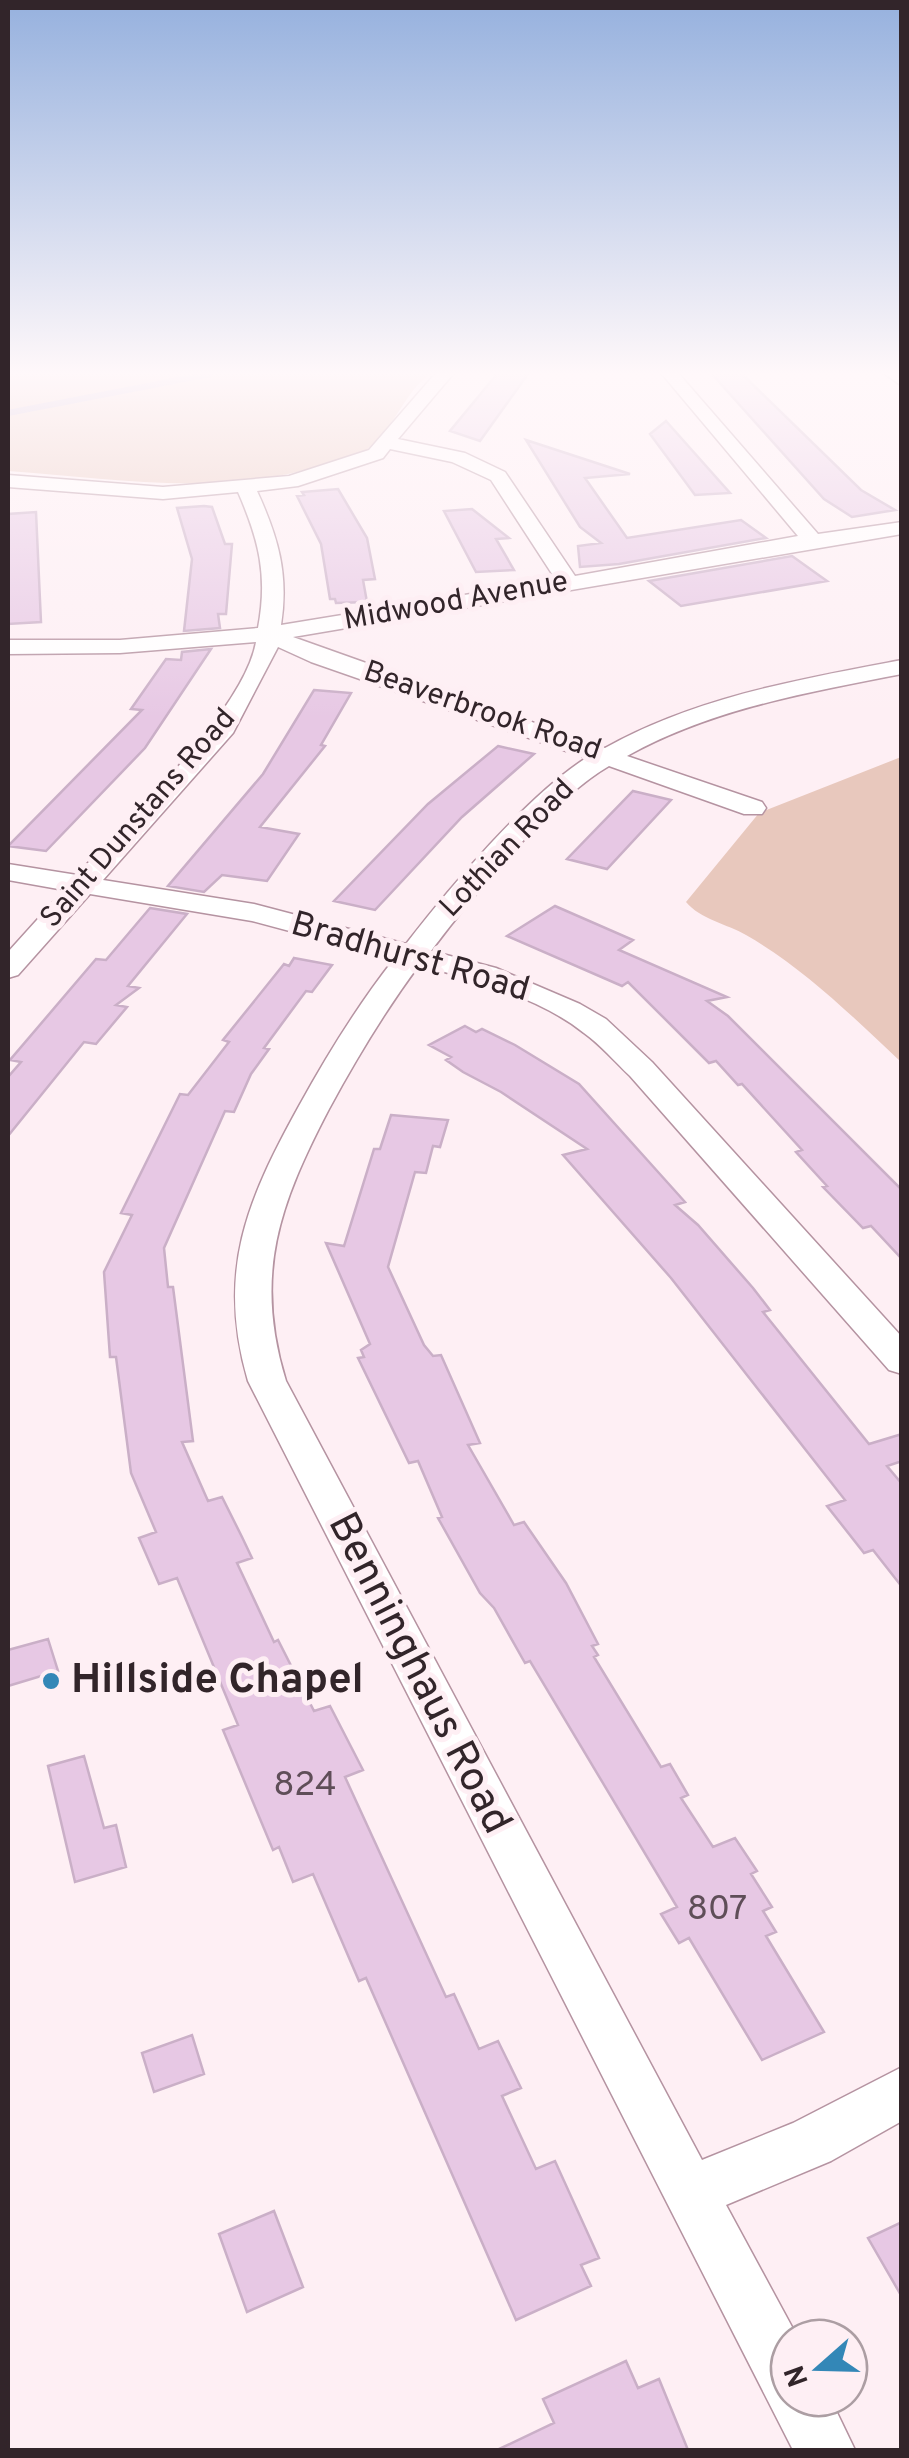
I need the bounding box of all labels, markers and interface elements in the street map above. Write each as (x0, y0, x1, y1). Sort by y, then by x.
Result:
street label: Midwood Avenue (341, 564, 571, 640)
street label: Beaverbrook Road (358, 654, 606, 770)
street label: Saint Dunstans Road (33, 702, 245, 936)
street label: Lothian Road (433, 772, 583, 926)
street label: Bradhurst Road (286, 903, 534, 1013)
street label: Benninghaus Road (314, 1504, 522, 1844)
place label: Hillside Chapel (71, 1655, 364, 1708)
marker: Hillside Chapel (40, 1670, 62, 1692)
house number: 824 (273, 1764, 337, 1808)
house number: 807 (687, 1888, 747, 1932)
north arrow (769, 2318, 869, 2418)
text: N (778, 2360, 819, 2391)

